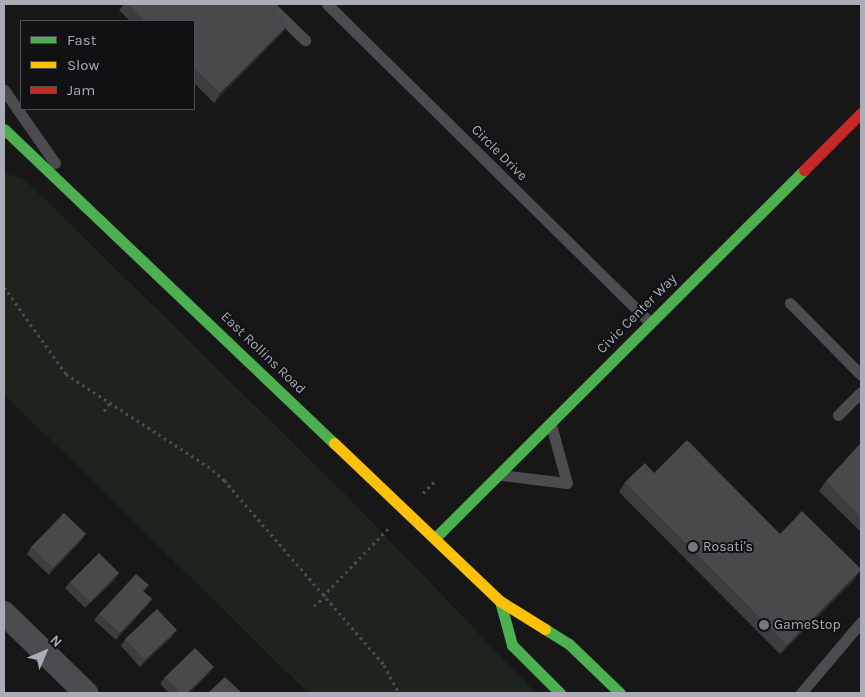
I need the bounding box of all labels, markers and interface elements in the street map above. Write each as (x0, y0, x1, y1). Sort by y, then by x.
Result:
legend (20, 20, 195, 110)
text: Fast (67, 31, 96, 49)
text: Slow (67, 56, 99, 74)
text: Jam (67, 81, 95, 99)
street label: Circle Drive (468, 122, 530, 184)
street label: Civic Center Way (594, 271, 680, 357)
street label: East Rollins Road (217, 308, 309, 398)
place label: Rosati's (703, 539, 753, 555)
marker: Rosati's (687, 541, 699, 553)
place label: GameStop (774, 617, 841, 633)
marker: GameStop (758, 619, 770, 631)
north arrow (20, 627, 70, 677)
text: N (46, 631, 66, 651)

